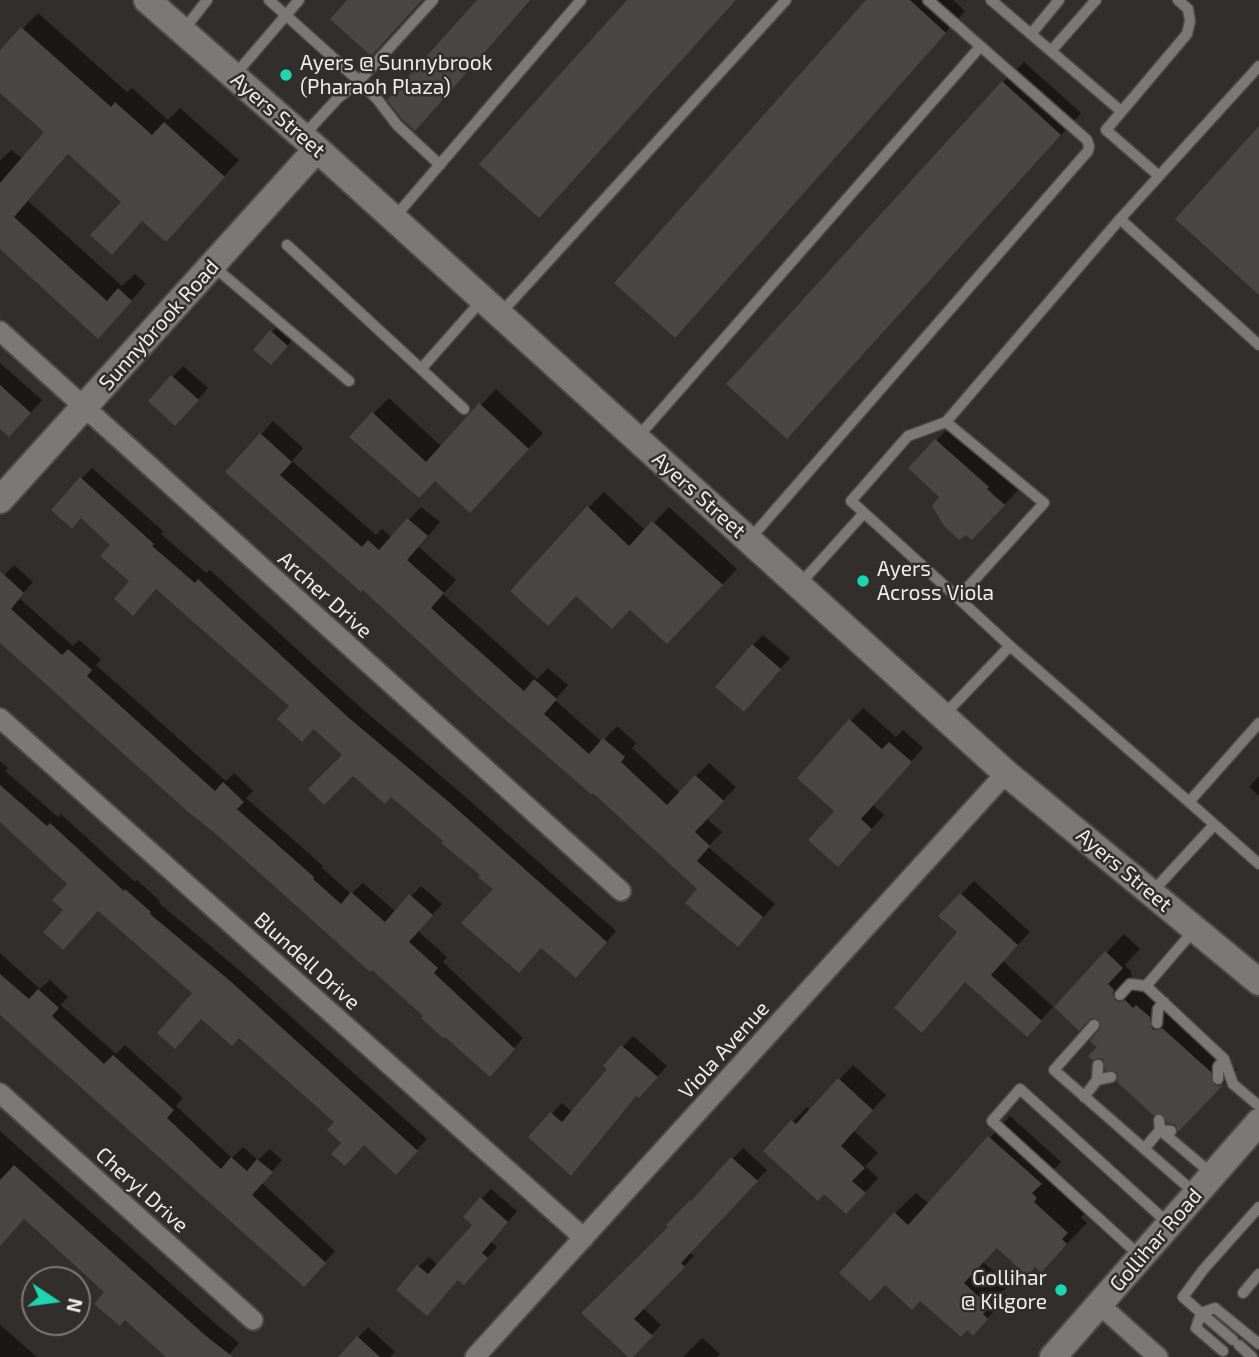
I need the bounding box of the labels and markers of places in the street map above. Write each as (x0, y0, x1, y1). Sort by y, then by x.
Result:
place label: Ayers @ Sunnybrook (Pharaoh Plaza) (300, 50, 492, 100)
marker: Ayers @ Sunnybrook (Pharaoh Plaza) (278, 67, 294, 83)
place label: Ayers Across Viola (877, 556, 994, 606)
marker: Ayers Across Viola (855, 573, 871, 589)
place label: Gollihar @ Kilgore (960, 1265, 1047, 1315)
marker: Gollihar @ Kilgore (1053, 1282, 1069, 1298)

